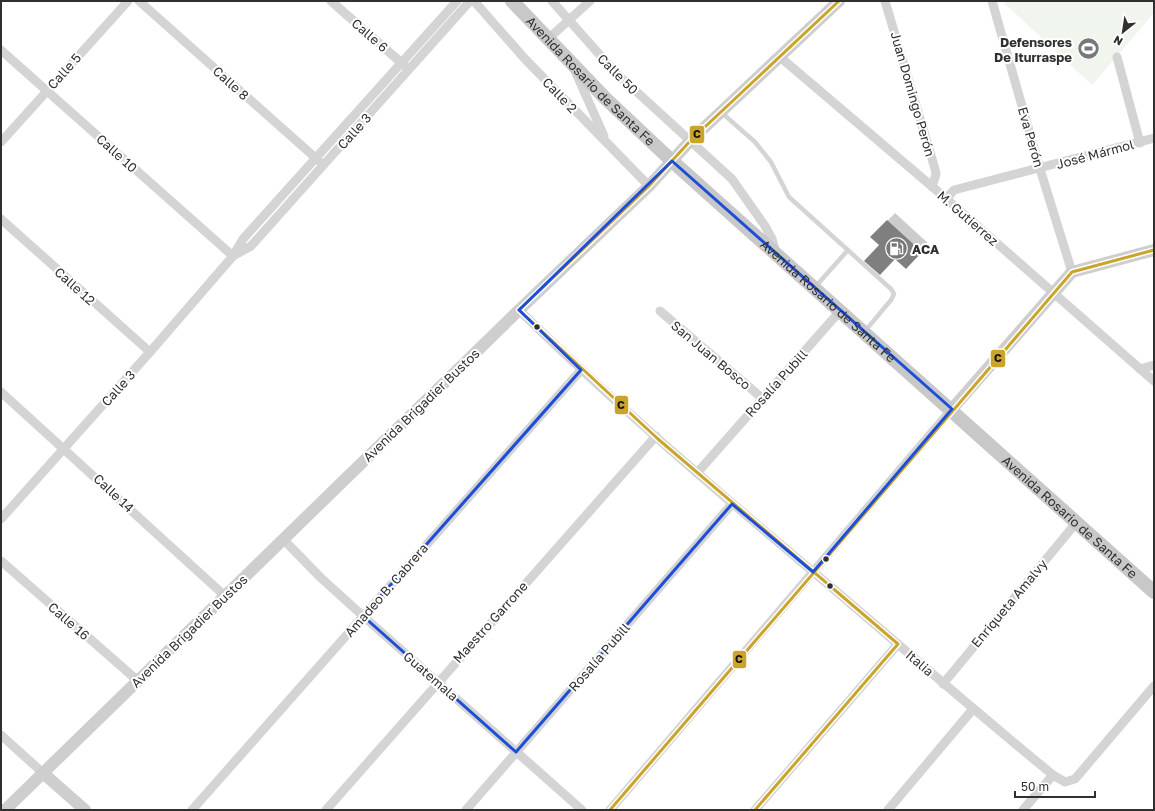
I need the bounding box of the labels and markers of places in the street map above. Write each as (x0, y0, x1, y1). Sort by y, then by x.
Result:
place label: Defensores De Iturraspe (994, 34, 1072, 65)
sports icon: Defensores De Iturraspe (1075, 36, 1101, 62)
fuel station icon: ACA (884, 236, 910, 262)
place label: ACA (912, 241, 940, 257)
unlabelled marker (532, 322, 542, 332)
unlabelled marker (821, 554, 831, 564)
unlabelled marker (825, 581, 835, 591)

